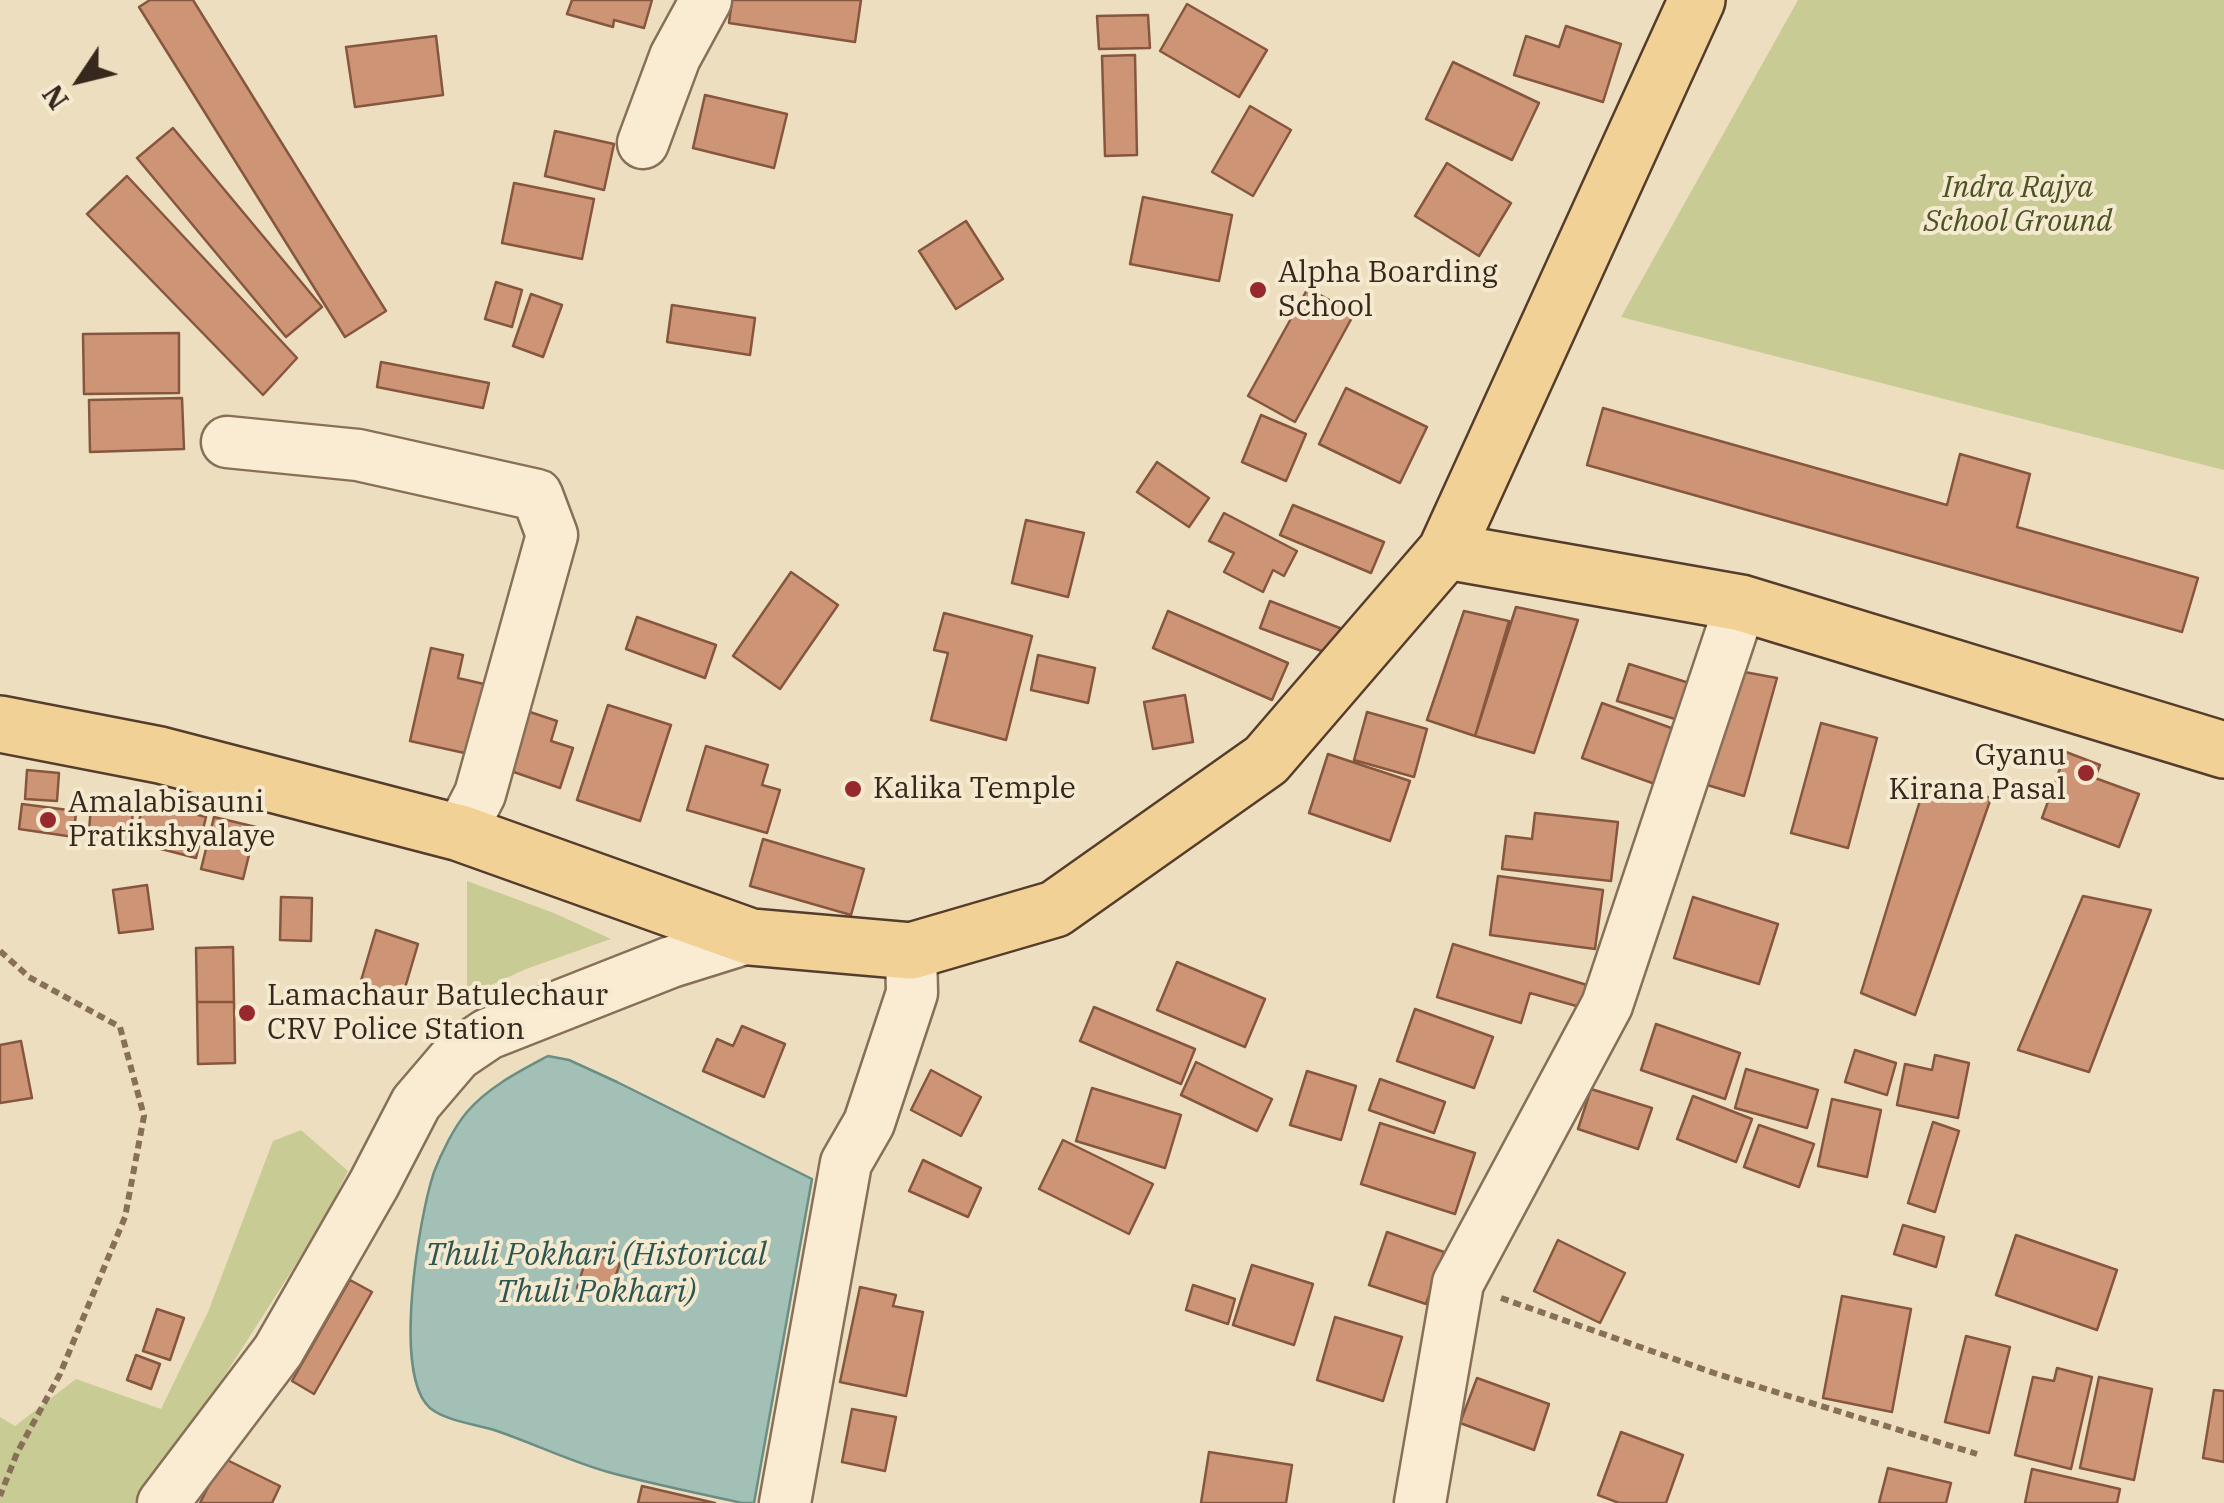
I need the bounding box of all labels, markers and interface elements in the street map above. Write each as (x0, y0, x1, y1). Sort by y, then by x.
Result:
north arrow (30, 30, 130, 130)
text: N (34, 78, 77, 117)
park label: Indra Rajya School Ground (1924, 170, 2112, 240)
place label: Alpha Boarding School (1278, 255, 1498, 326)
marker: Alpha Boarding School (1247, 279, 1269, 301)
place label: Gyanu Kirana Pasal (1888, 738, 2066, 808)
marker: Gyanu Kirana Pasal (2075, 762, 2097, 784)
place label: Kalika Temple (873, 771, 1076, 807)
marker: Kalika Temple (842, 778, 864, 800)
place label: Amalabisauni Pratikshyalaye (68, 785, 275, 856)
marker: Amalabisauni Pratikshyalaye (37, 809, 59, 831)
place label: Lamachaur Batulechaur CRV Police Station (267, 978, 608, 1048)
marker: Lamachaur Batulechaur CRV Police Station (236, 1002, 258, 1024)
water label: Thuli Pokhari (Historical Thuli Pokhari) (425, 1237, 767, 1312)

